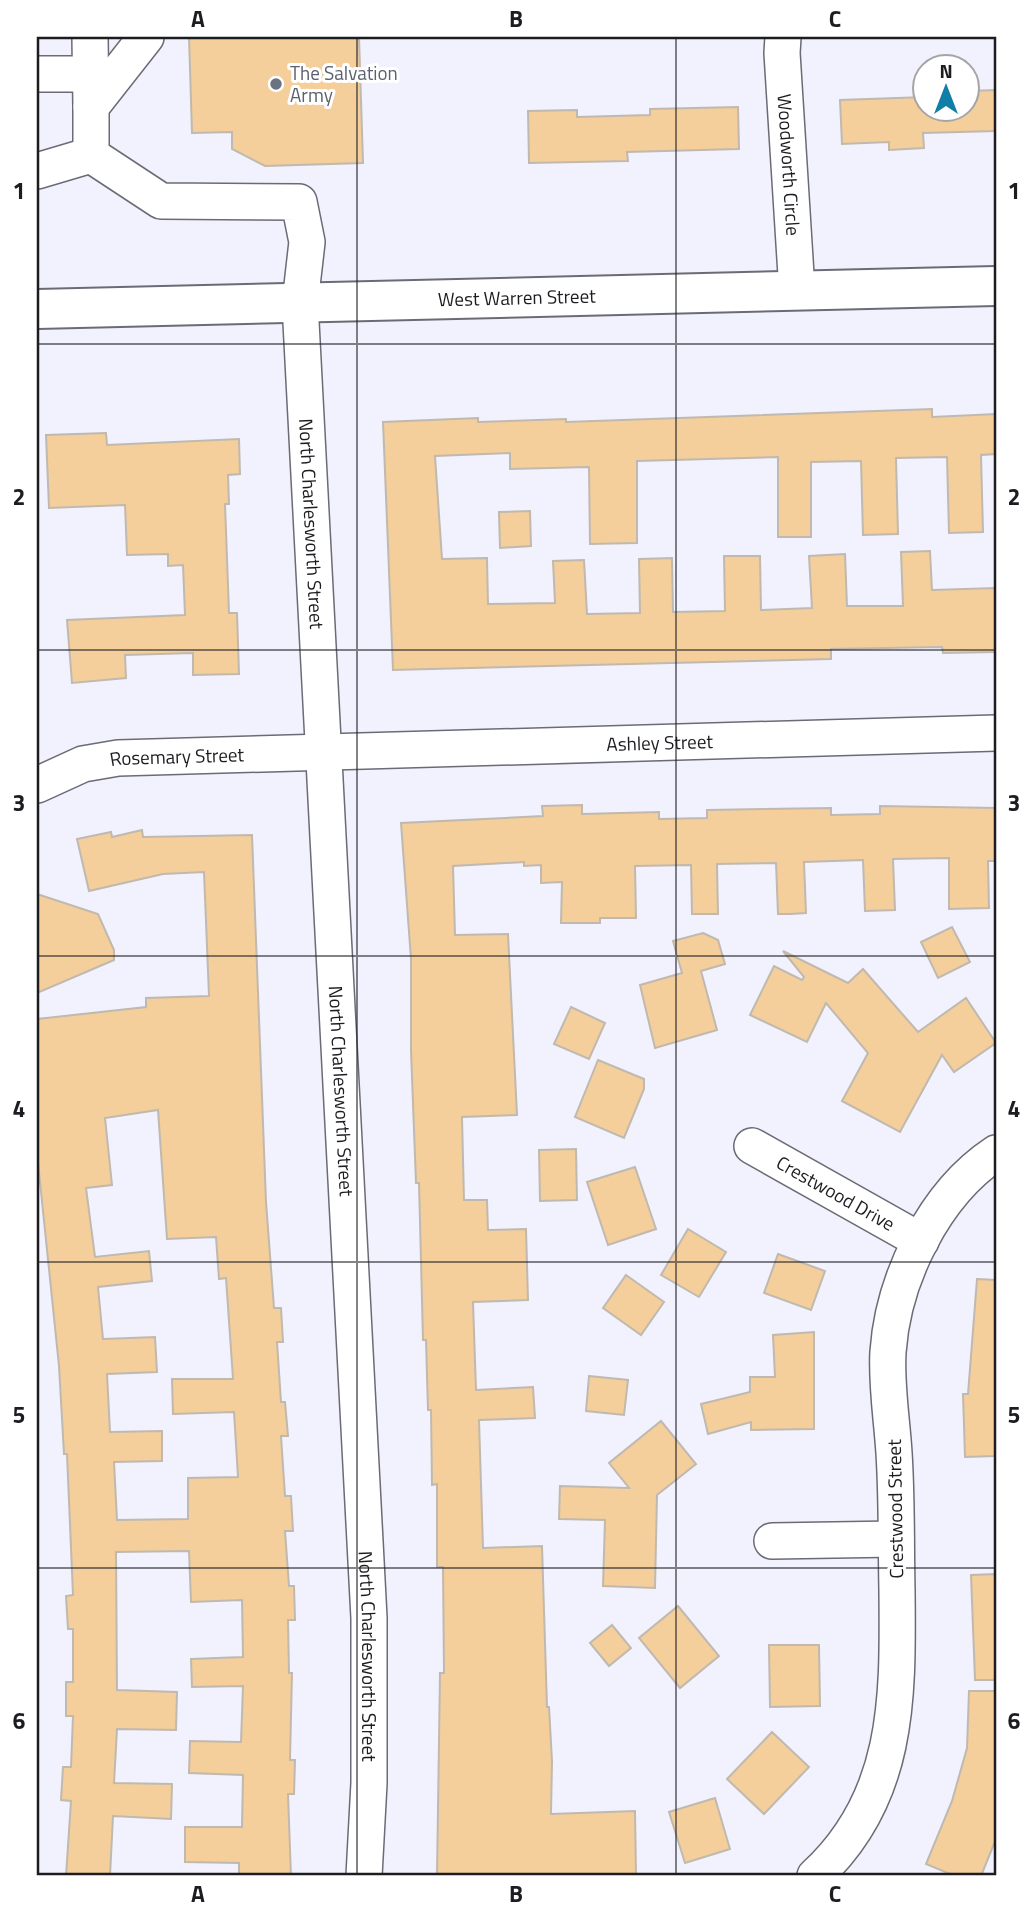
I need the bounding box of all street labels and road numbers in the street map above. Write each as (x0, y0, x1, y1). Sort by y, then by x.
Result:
street label: Woodworth Circle (771, 93, 808, 236)
street label: West Warren Street (438, 281, 596, 313)
street label: North Charlesworth Street (292, 418, 332, 630)
street label: Ashley Street (606, 726, 714, 758)
street label: Rosemary Street (107, 739, 245, 773)
street label: North Charlesworth Street (322, 985, 362, 1197)
street label: Crestwood Drive (771, 1148, 901, 1238)
street label: Crestwood Street (879, 1439, 910, 1579)
street label: North Charlesworth Street (351, 1550, 384, 1762)

